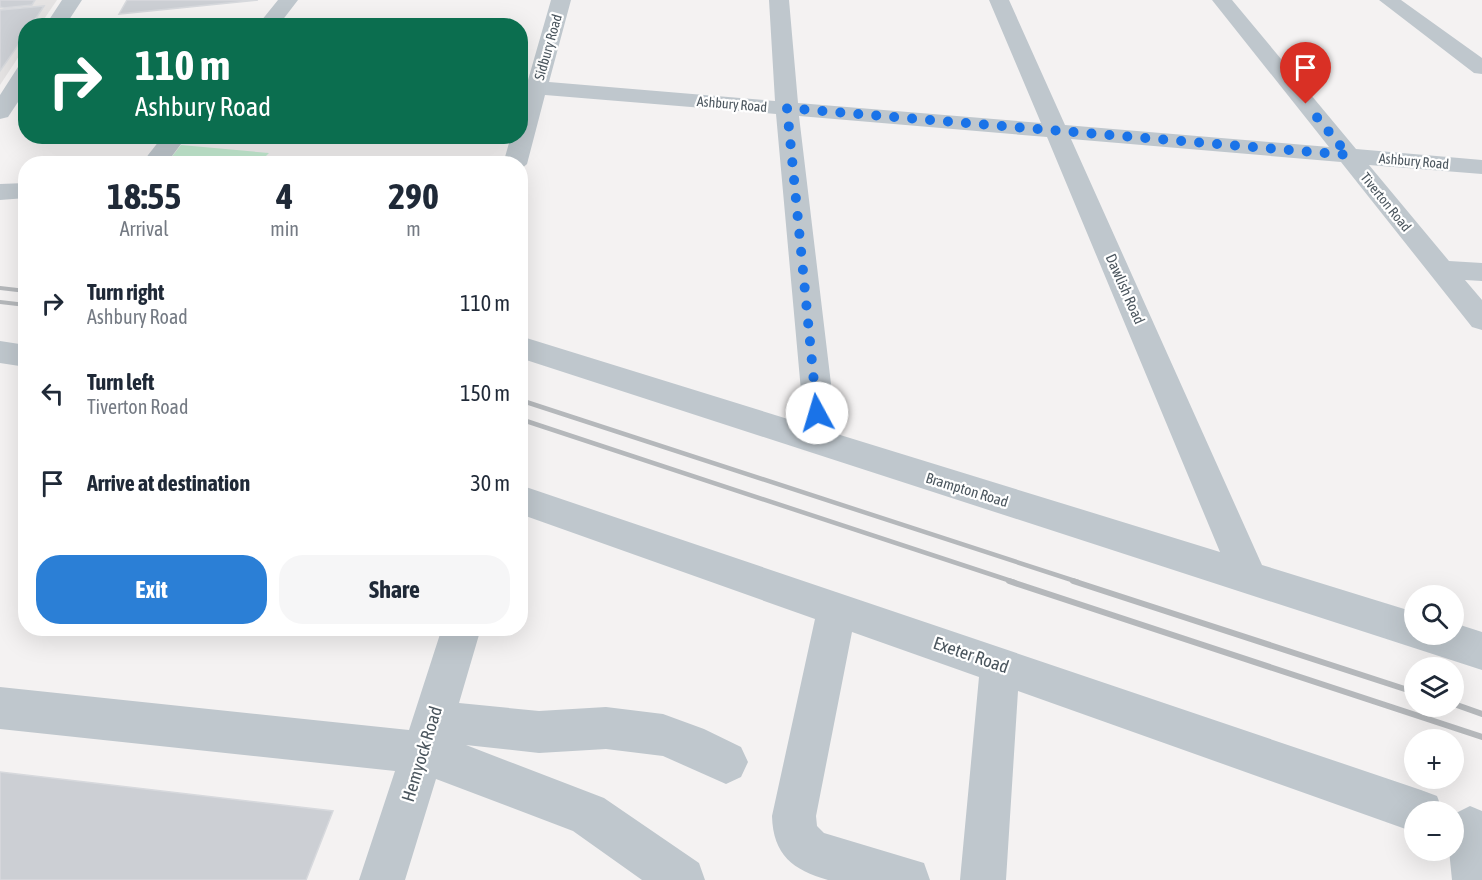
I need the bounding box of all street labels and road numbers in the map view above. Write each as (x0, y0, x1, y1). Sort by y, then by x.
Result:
street label: Sidbury Road (531, 12, 565, 82)
street label: Ashbury Road (696, 93, 768, 115)
street label: Ashbury Road (1378, 150, 1450, 172)
street label: Tiverton Road (1357, 169, 1415, 235)
street label: Dawlish Road (1102, 251, 1148, 327)
street label: Brampton Road (924, 469, 1010, 510)
street label: Exeter Road (931, 632, 1012, 677)
street label: Hemyock Road (397, 704, 446, 804)

